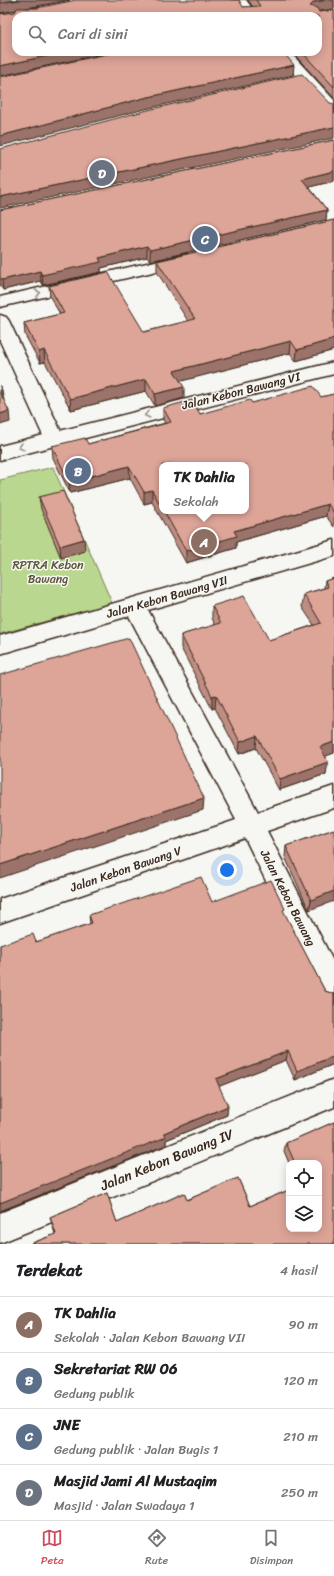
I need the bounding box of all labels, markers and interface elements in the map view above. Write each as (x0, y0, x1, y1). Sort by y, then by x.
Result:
search box (12, 12, 322, 56)
text: Cari di sini (58, 21, 128, 47)
icon: search (26, 23, 48, 45)
pin: D (89, 158, 115, 188)
pin: C (192, 224, 218, 254)
one-way arrow (35, 290, 41, 298)
street label: Jalan Kebon Bawang VI (178, 365, 304, 417)
one-way arrow (144, 410, 151, 419)
one-way arrow (18, 442, 25, 451)
pin: B (65, 456, 91, 486)
popup (159, 462, 249, 514)
text: TK Dahlia (173, 464, 235, 490)
text: Sekolah (173, 490, 219, 513)
pin: A (191, 527, 217, 557)
park label: RPTRA Kebon Bawang (12, 554, 84, 590)
street label: Jalan Kebon Bawang VII (103, 569, 230, 625)
street label: Jalan Kebon Bawang V (66, 839, 186, 899)
street label: Jalan Kebon Bawang (254, 845, 322, 950)
your location (217, 860, 237, 880)
street label: Jalan Kebon Bawang IV (96, 1122, 238, 1199)
map controls (286, 1160, 322, 1232)
button: locate (286, 1160, 322, 1196)
button: layers (286, 1196, 322, 1232)
text: Terdekat (16, 1255, 82, 1285)
text: 4 hasil (280, 1259, 318, 1282)
text: TK Dahlia (54, 1300, 116, 1326)
text: A (25, 1313, 33, 1336)
text: 90 m (288, 1313, 318, 1336)
text: Sekolah · Jalan Kebon Bawang VII (54, 1326, 245, 1349)
text: Sekretariat RW 06 (54, 1356, 178, 1382)
text: B (25, 1369, 33, 1392)
text: 120 m (283, 1369, 318, 1392)
text: Gedung publik (54, 1382, 135, 1405)
text: JNE (54, 1412, 80, 1438)
text: C (25, 1425, 33, 1448)
text: 210 m (283, 1425, 318, 1448)
text: Gedung publik · Jalan Bugis 1 (54, 1438, 218, 1461)
text: Masjid Jami Al Mustaqim (54, 1468, 217, 1494)
text: D (25, 1481, 33, 1504)
text: 250 m (281, 1481, 318, 1504)
text: Masjid · Jalan Swadaya 1 (54, 1494, 195, 1517)
tab: Peta (41, 1527, 63, 1570)
tab: Rute (145, 1527, 168, 1570)
tab: Disimpan (250, 1527, 293, 1570)

